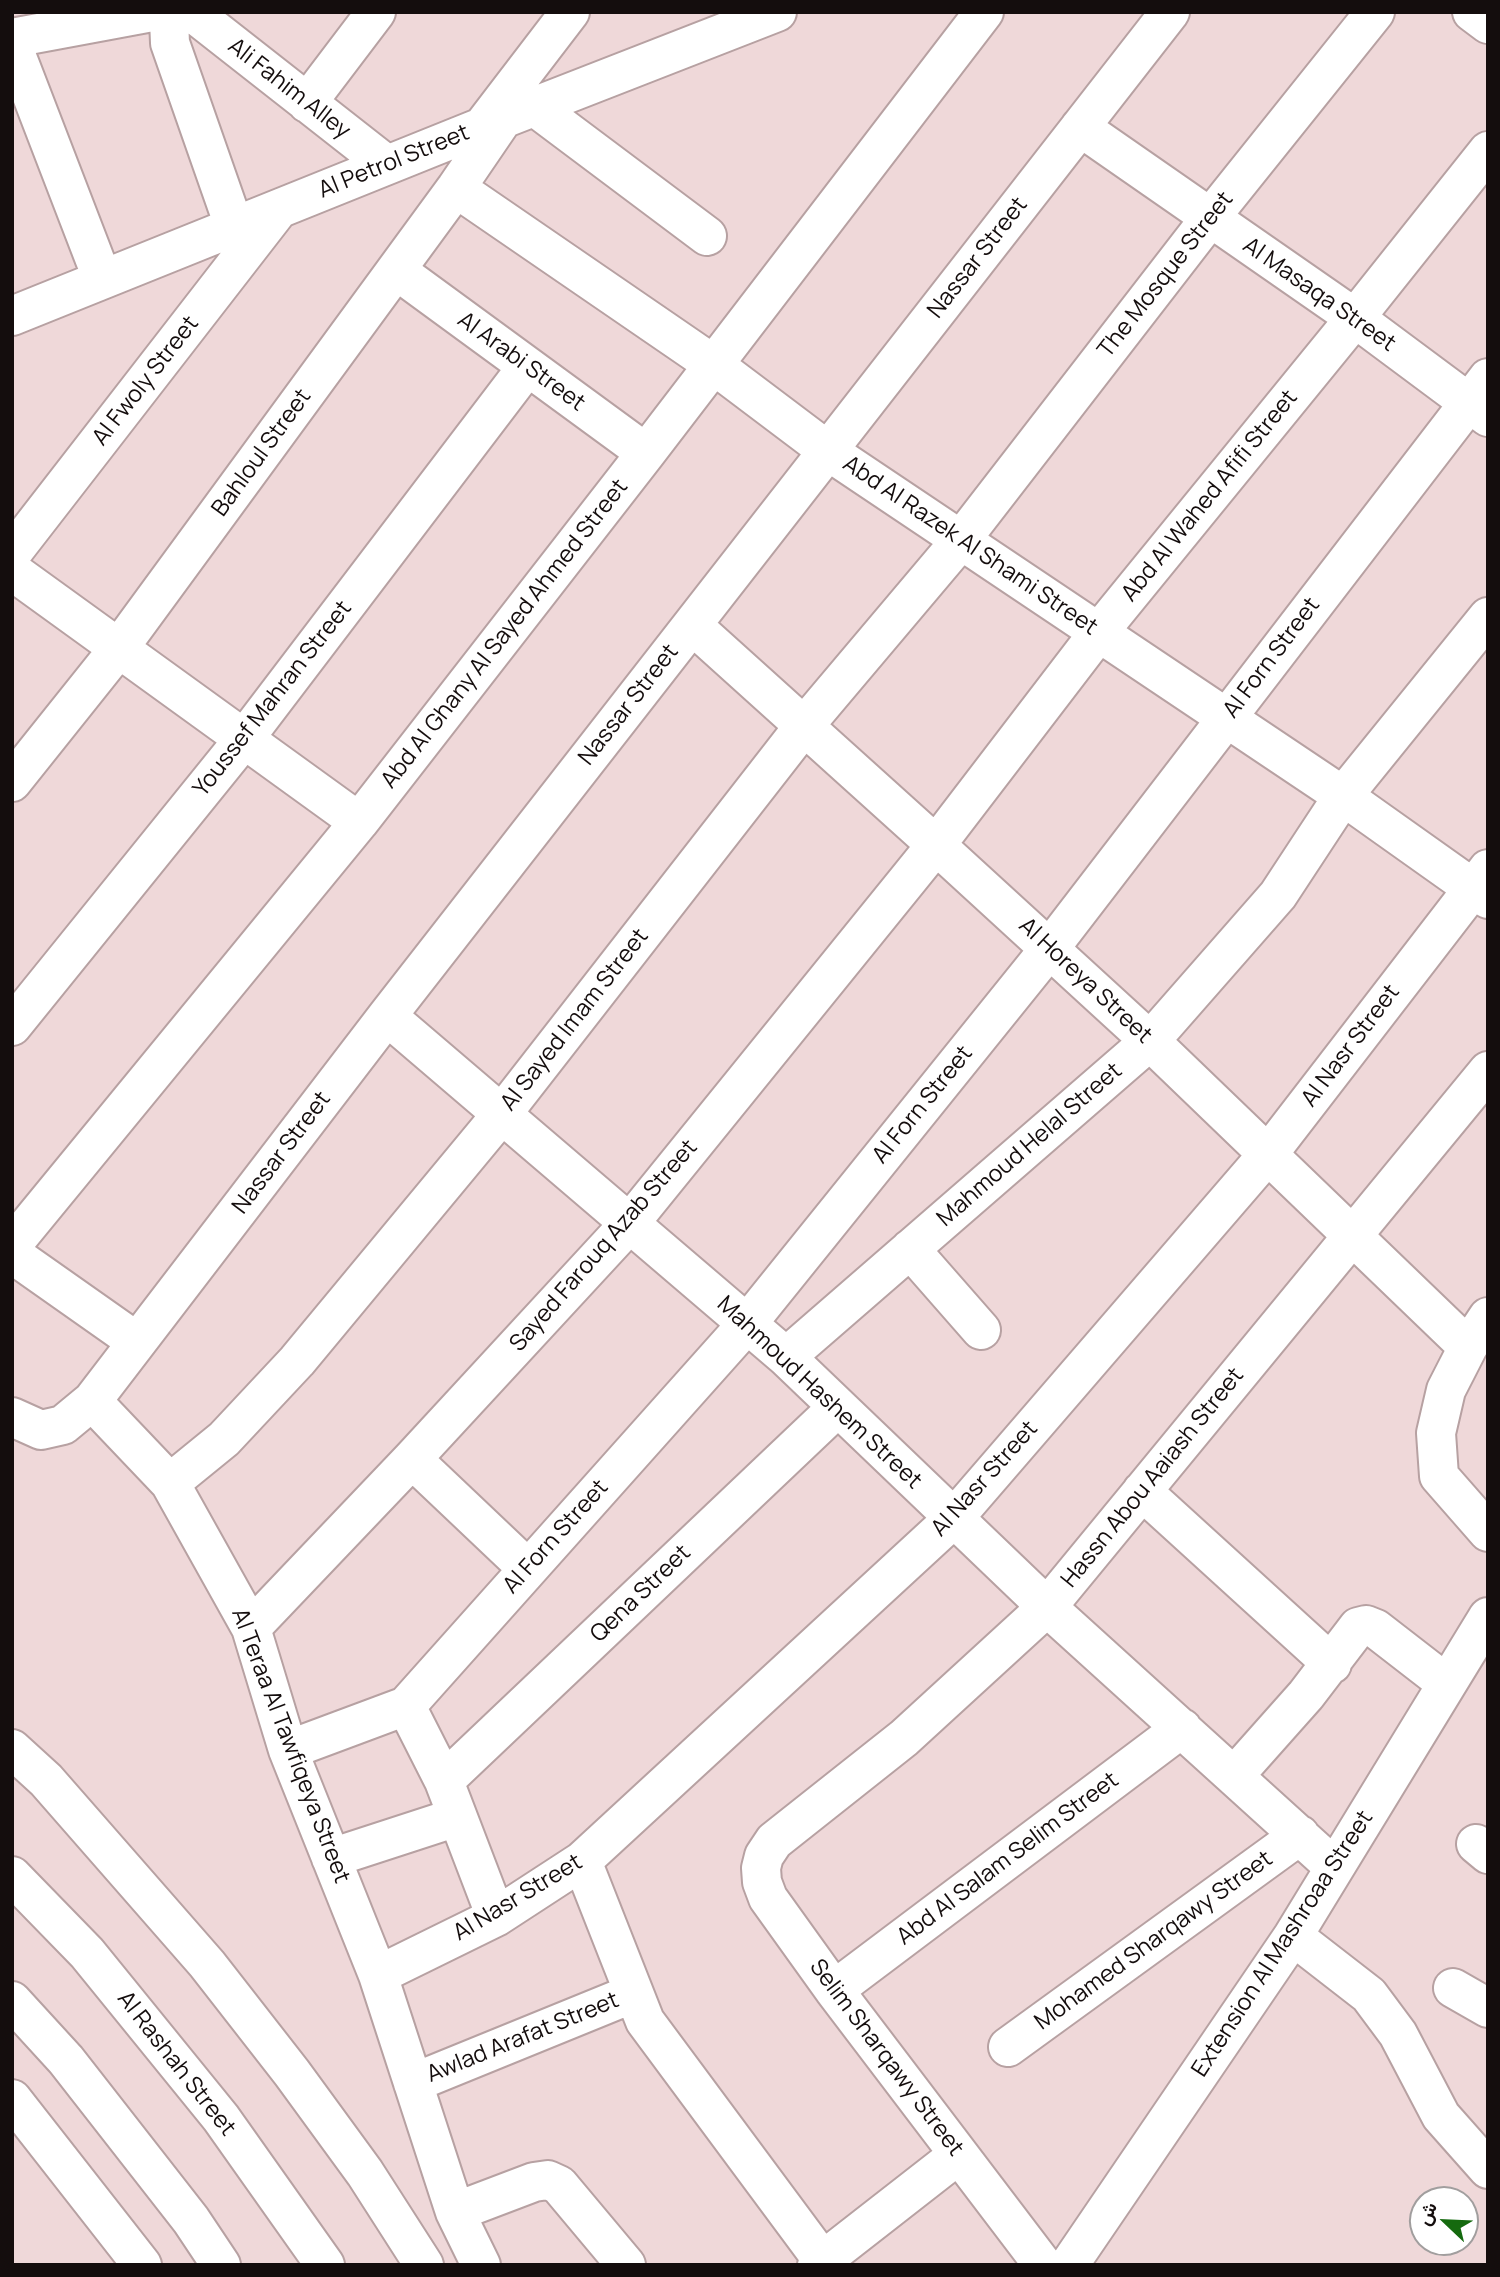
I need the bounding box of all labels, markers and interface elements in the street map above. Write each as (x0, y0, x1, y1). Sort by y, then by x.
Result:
street label: Ali Fahim Alley (222, 33, 356, 145)
street label: Al Petrol Street (315, 119, 473, 205)
street label: The Mosque Street (1093, 186, 1239, 364)
street label: Nassar Street (922, 192, 1034, 324)
street label: Al Masaqa Street (1237, 232, 1401, 358)
street label: Al Arabi Street (452, 306, 590, 418)
street label: Al Fwoly Street (87, 311, 205, 451)
street label: Bahloul Street (207, 384, 317, 522)
street label: Abd Al Wahed Afifi Street (1116, 385, 1304, 607)
street label: Abd Al Razek Al Shami Street (837, 450, 1103, 642)
street label: Abd Al Ghany Al Sayed Ahmed Street (376, 474, 634, 794)
street label: Al Forn Street (1218, 592, 1326, 724)
street label: Youssef Mahran Street (188, 596, 358, 802)
street label: Nassar Street (573, 639, 685, 771)
street label: Al Horeya Street (1013, 912, 1157, 1050)
street label: Al Sayed Imam Street (495, 923, 655, 1117)
street label: Al Nasr Street (1296, 980, 1406, 1112)
street label: Al Forn Street (867, 1041, 979, 1169)
street label: Mahmoud Helal Street (932, 1057, 1128, 1233)
street label: Nassar Street (227, 1086, 337, 1220)
street label: Sayed Farouq Azab Street (504, 1134, 704, 1358)
street label: Mahmoud Hashem Street (711, 1291, 927, 1495)
street label: Hassn Abou Aaiash Street (1056, 1363, 1250, 1593)
street label: Al Nasr Street (926, 1416, 1044, 1542)
street label: Al Forn Street (498, 1474, 614, 1600)
street label: Qena Street (585, 1540, 697, 1648)
street label: Al Teraa Al Tawfiqeya Street (225, 1605, 355, 1887)
street label: Abd Al Salam Selim Street (892, 1767, 1124, 1951)
street label: Extension Al Mashroaa Street (1187, 1806, 1379, 2082)
street label: Mohamed Sharqawy Street (1030, 1845, 1278, 2037)
street label: Al Nasr Street (448, 1849, 588, 1947)
street label: Selim Sharqawy Street (803, 1954, 969, 2162)
street label: Al Rashah Street (111, 1986, 241, 2142)
street label: Awlad Arafat Street (423, 1987, 623, 2089)
north arrow (1409, 2186, 1479, 2256)
text: ش (1410, 2198, 1443, 2229)

